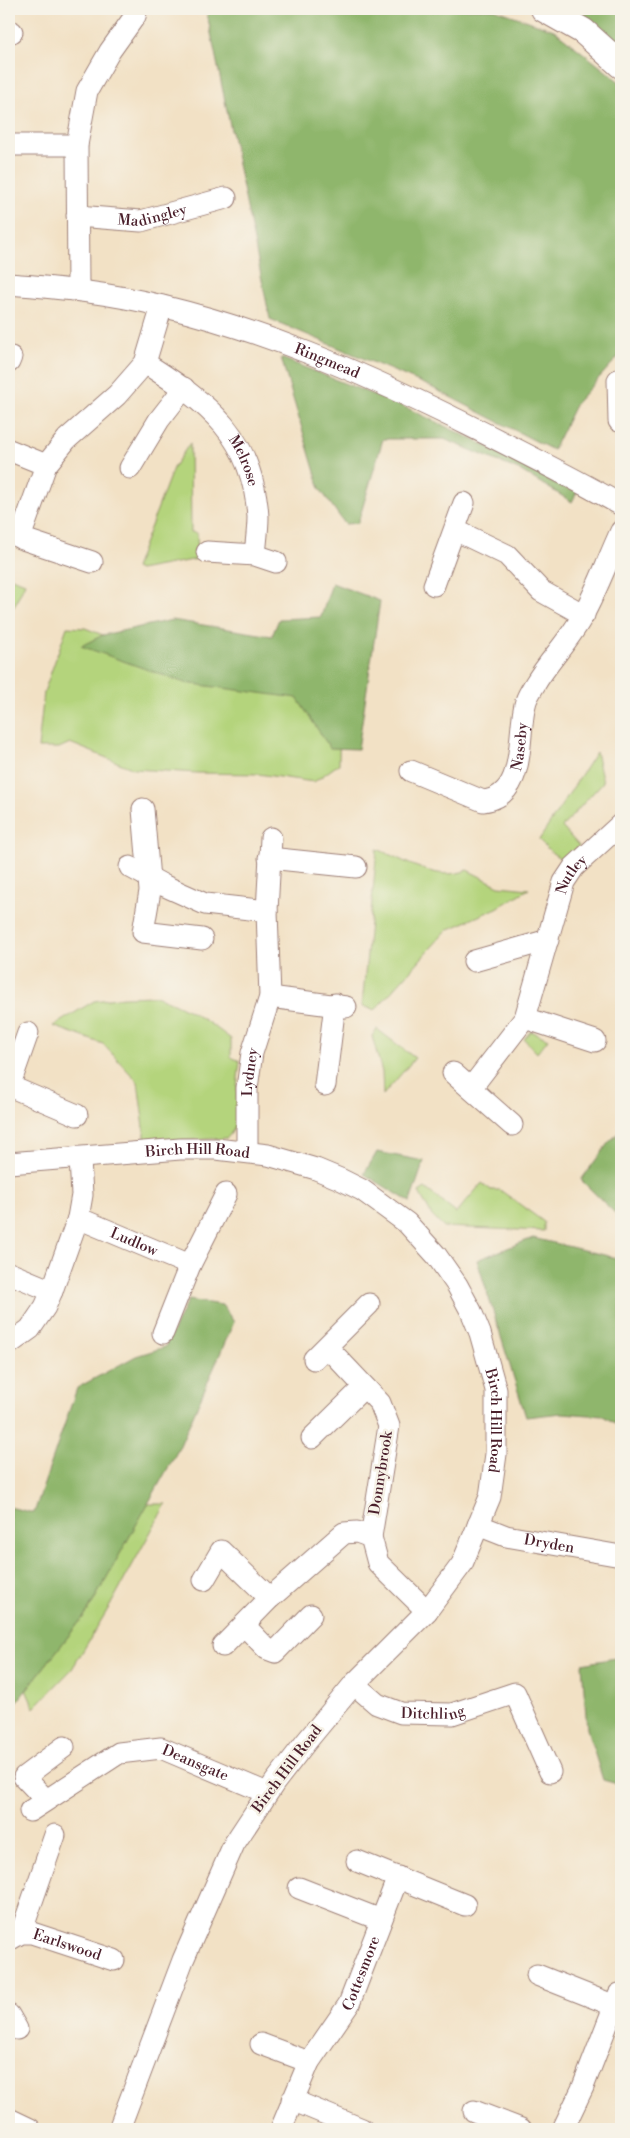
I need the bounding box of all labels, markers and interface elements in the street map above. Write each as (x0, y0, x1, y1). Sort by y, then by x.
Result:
street label: Madingley (117, 199, 190, 231)
street label: Ringmead (292, 339, 363, 383)
street label: Melrose (224, 431, 263, 488)
street label: Naseby (507, 721, 532, 773)
street label: Nutley (552, 850, 591, 896)
street label: Lydney (238, 1045, 263, 1096)
street label: Birch Hill Road (143, 1139, 251, 1162)
street label: Ludlow (108, 1223, 162, 1260)
street label: Birch Hill Road (481, 1365, 506, 1475)
street label: Donnybrook (365, 1429, 397, 1516)
street label: Dryden (523, 1530, 576, 1557)
street label: Ditchling (401, 1701, 467, 1724)
street label: Birch Hill Road (247, 1721, 326, 1817)
street label: Deansgate (159, 1740, 232, 1785)
street label: Earlswood (30, 1924, 104, 1965)
street label: Cottesmore (337, 1933, 384, 2015)

